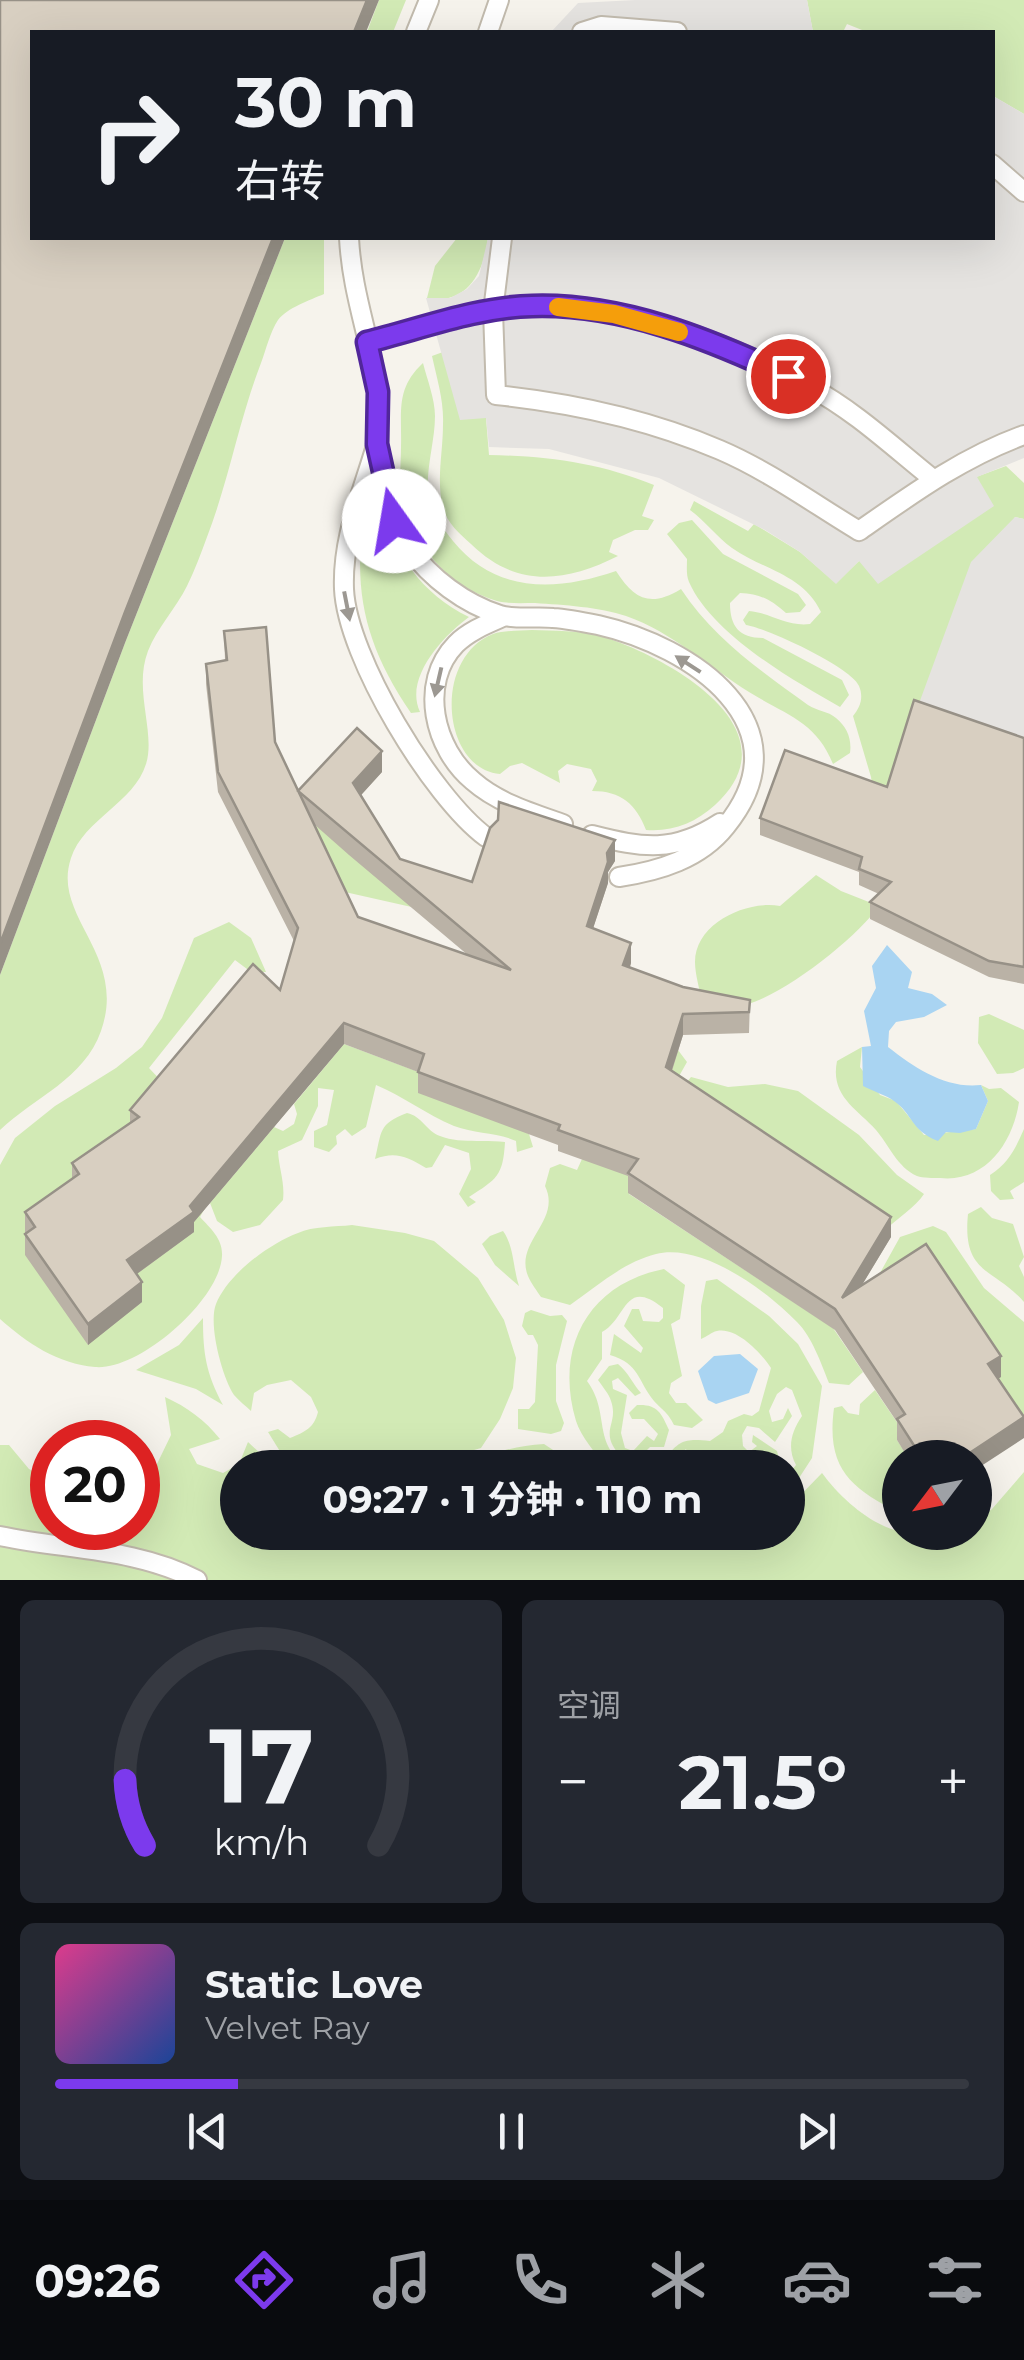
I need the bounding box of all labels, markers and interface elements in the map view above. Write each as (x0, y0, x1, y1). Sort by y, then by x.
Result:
text: 30 m (235, 59, 417, 145)
icon: right (70, 70, 200, 200)
text: 右转 (235, 153, 325, 208)
pin (746, 334, 831, 419)
icon: arrive (761, 349, 816, 404)
position arrow (342, 469, 446, 573)
one-way arrow (340, 591, 356, 622)
one-way arrow (675, 655, 702, 674)
one-way arrow (430, 667, 445, 698)
speed limit sign: 20 (30, 1420, 160, 1550)
north arrow (882, 1440, 992, 1550)
map controls (882, 1440, 992, 1550)
text: 09:27 · 1 分钟 · 110 m (323, 1476, 702, 1523)
text: 空调 (557, 1686, 621, 1725)
text: 17 (208, 1702, 314, 1829)
text: 21.5° (679, 1736, 847, 1828)
text: − (557, 1748, 589, 1815)
text: + (937, 1748, 969, 1815)
text: km/h (213, 1820, 309, 1864)
text: Static Love (205, 1961, 423, 2008)
text: Velvet Ray (205, 2008, 370, 2047)
icon: previous (180, 2104, 235, 2159)
icon: pause (484, 2104, 539, 2159)
icon: next (789, 2104, 844, 2159)
icon: directions (229, 2245, 299, 2315)
icon: music (367, 2245, 437, 2315)
icon: phone (505, 2245, 575, 2315)
icon: climate (643, 2245, 713, 2315)
icon: car (782, 2245, 852, 2315)
icon: filters (920, 2245, 990, 2315)
text: 09:26 (34, 2253, 160, 2308)

